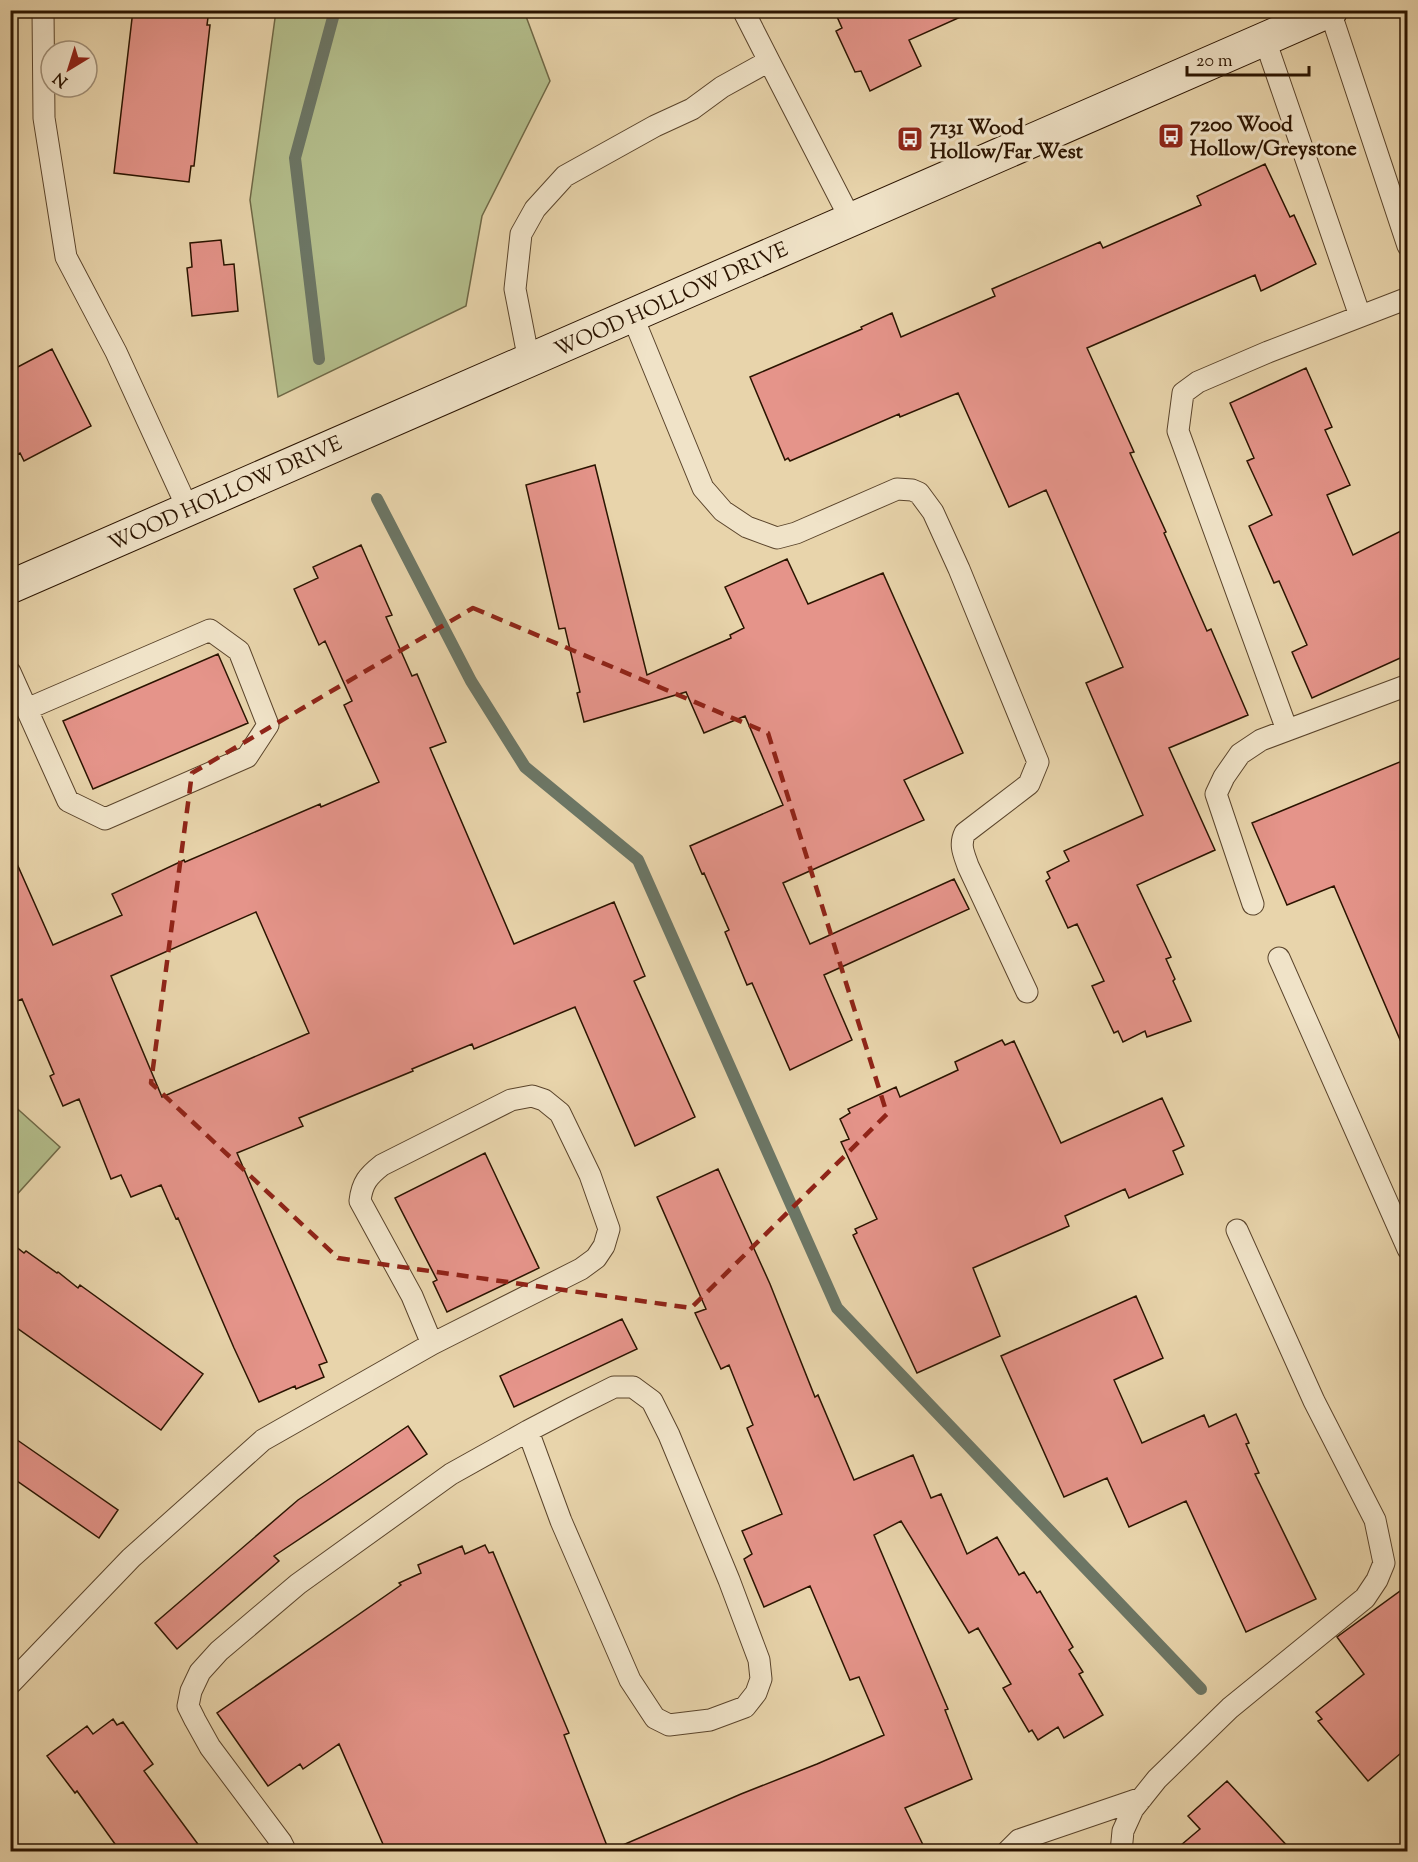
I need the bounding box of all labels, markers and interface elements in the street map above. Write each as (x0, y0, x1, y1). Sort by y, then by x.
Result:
north arrow (39, 39, 99, 99)
scale bar (1187, 39, 1308, 77)
text: 20 m (1196, 49, 1233, 75)
text: N (49, 66, 73, 92)
place label: 7200 Wood Hollow/Greystone (1190, 111, 1357, 165)
place label: 7131 Wood Hollow/Far West (930, 114, 1084, 168)
bus stop icon: 7200 Wood Hollow/Greystone (1156, 121, 1186, 151)
bus stop icon: 7131 Wood Hollow/Far West (895, 124, 925, 154)
street label: WOOD HOLLOW DRIVE (550, 236, 794, 366)
street label: WOOD HOLLOW DRIVE (104, 430, 348, 560)

